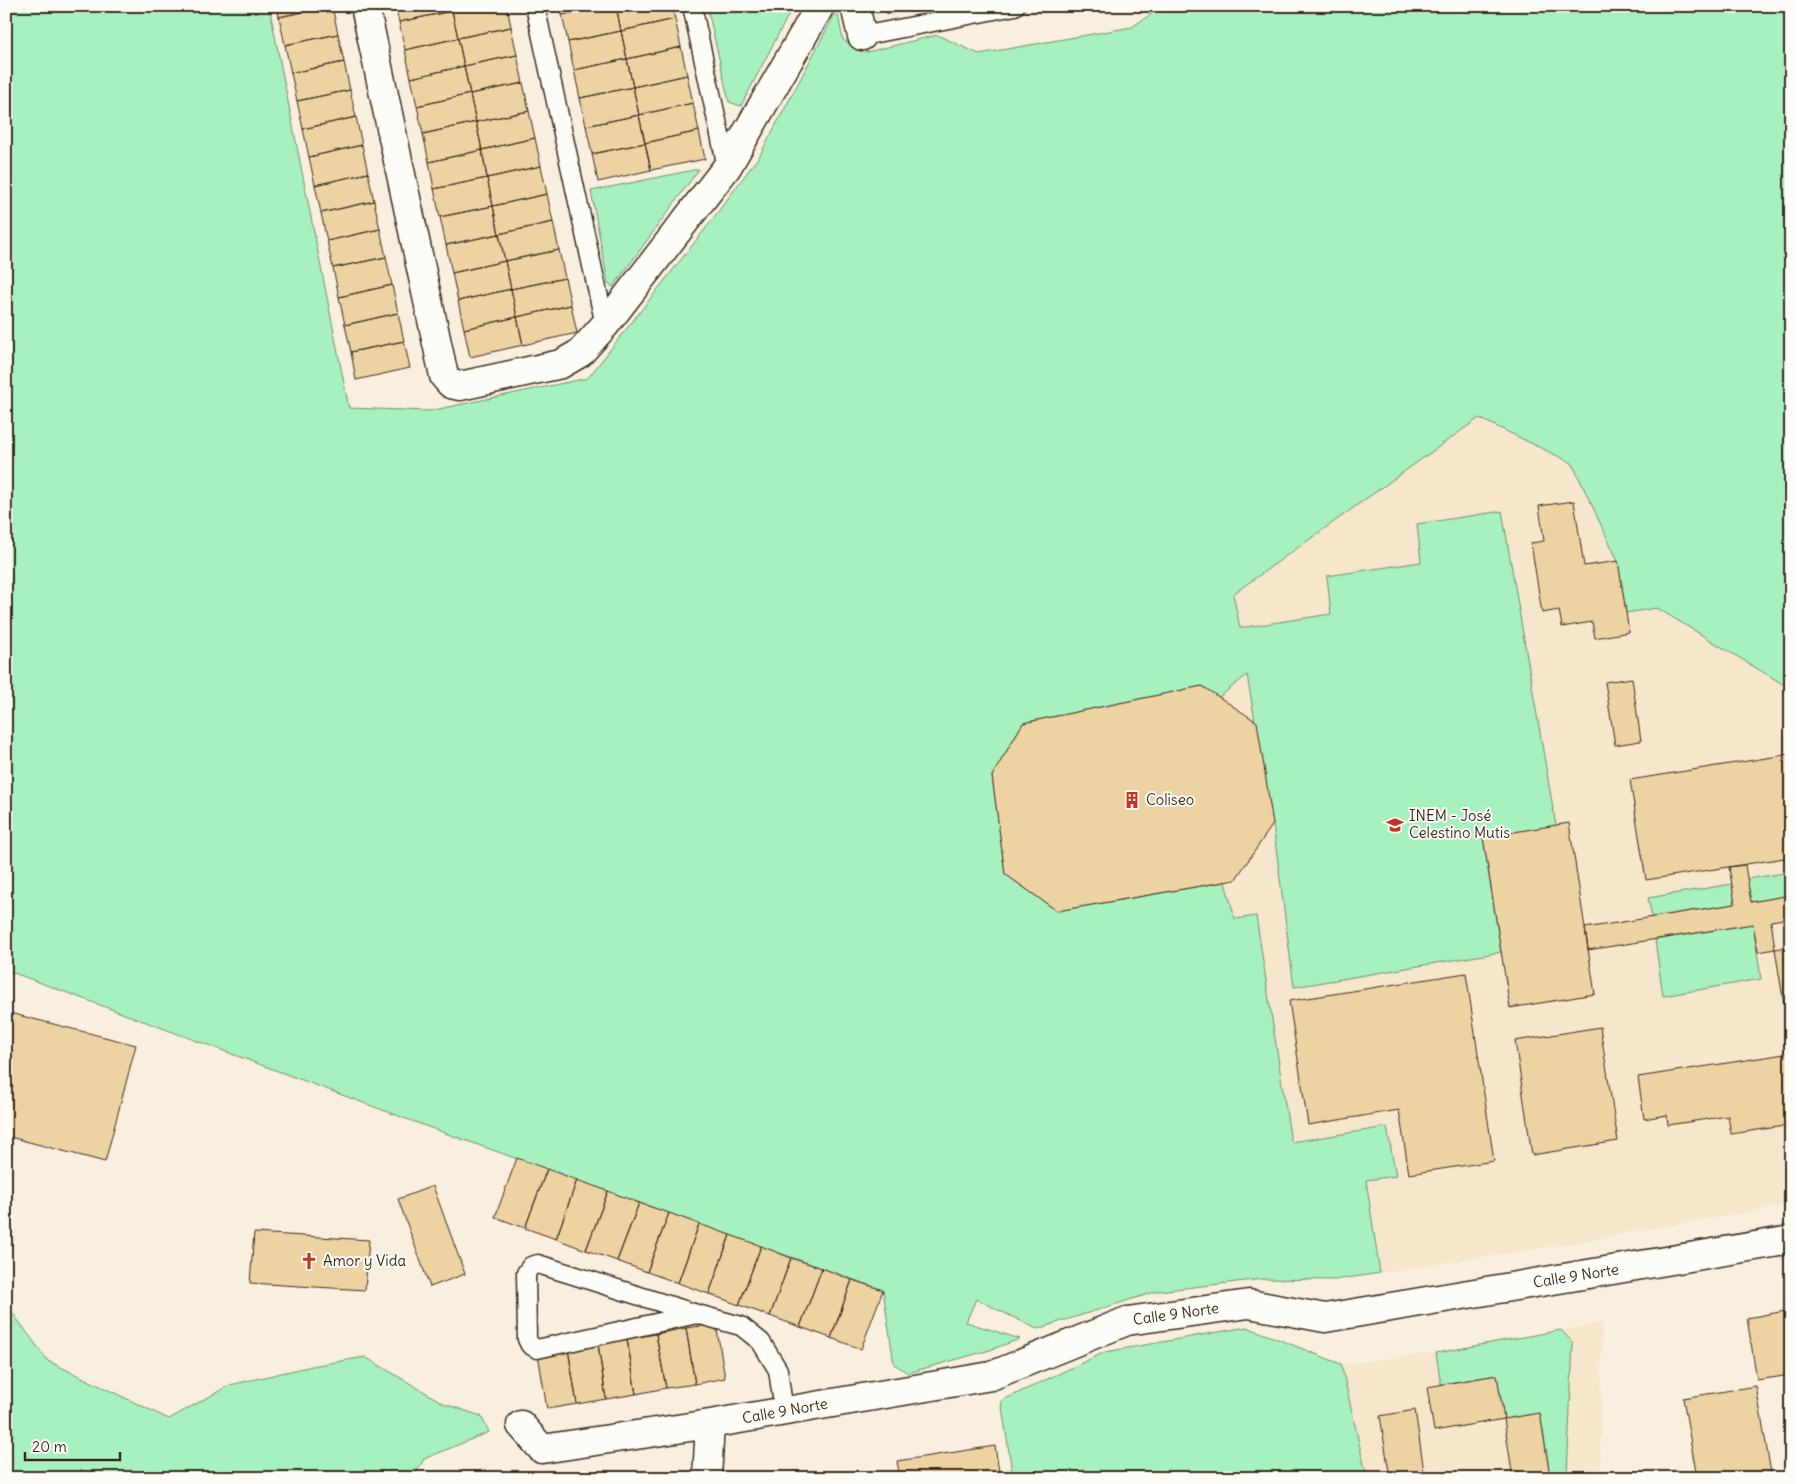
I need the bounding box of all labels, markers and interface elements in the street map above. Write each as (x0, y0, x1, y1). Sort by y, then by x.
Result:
building icon: Coliseo (1122, 790, 1142, 810)
place label: Coliseo (1146, 790, 1194, 809)
place label: INEM - José Celestino Mutis (1409, 806, 1510, 842)
school or university icon: INEM - José Celestino Mutis (1385, 815, 1405, 835)
church icon: Amor y Vida (299, 1251, 319, 1271)
place label: Amor y Vida (323, 1251, 407, 1270)
street label: Calle 9 Norte (1532, 1259, 1620, 1292)
street label: Calle 9 Norte (1132, 1298, 1220, 1329)
street label: Calle 9 Norte (741, 1394, 829, 1427)
scale bar (25, 1429, 120, 1461)
text: 20 m (32, 1437, 67, 1456)

